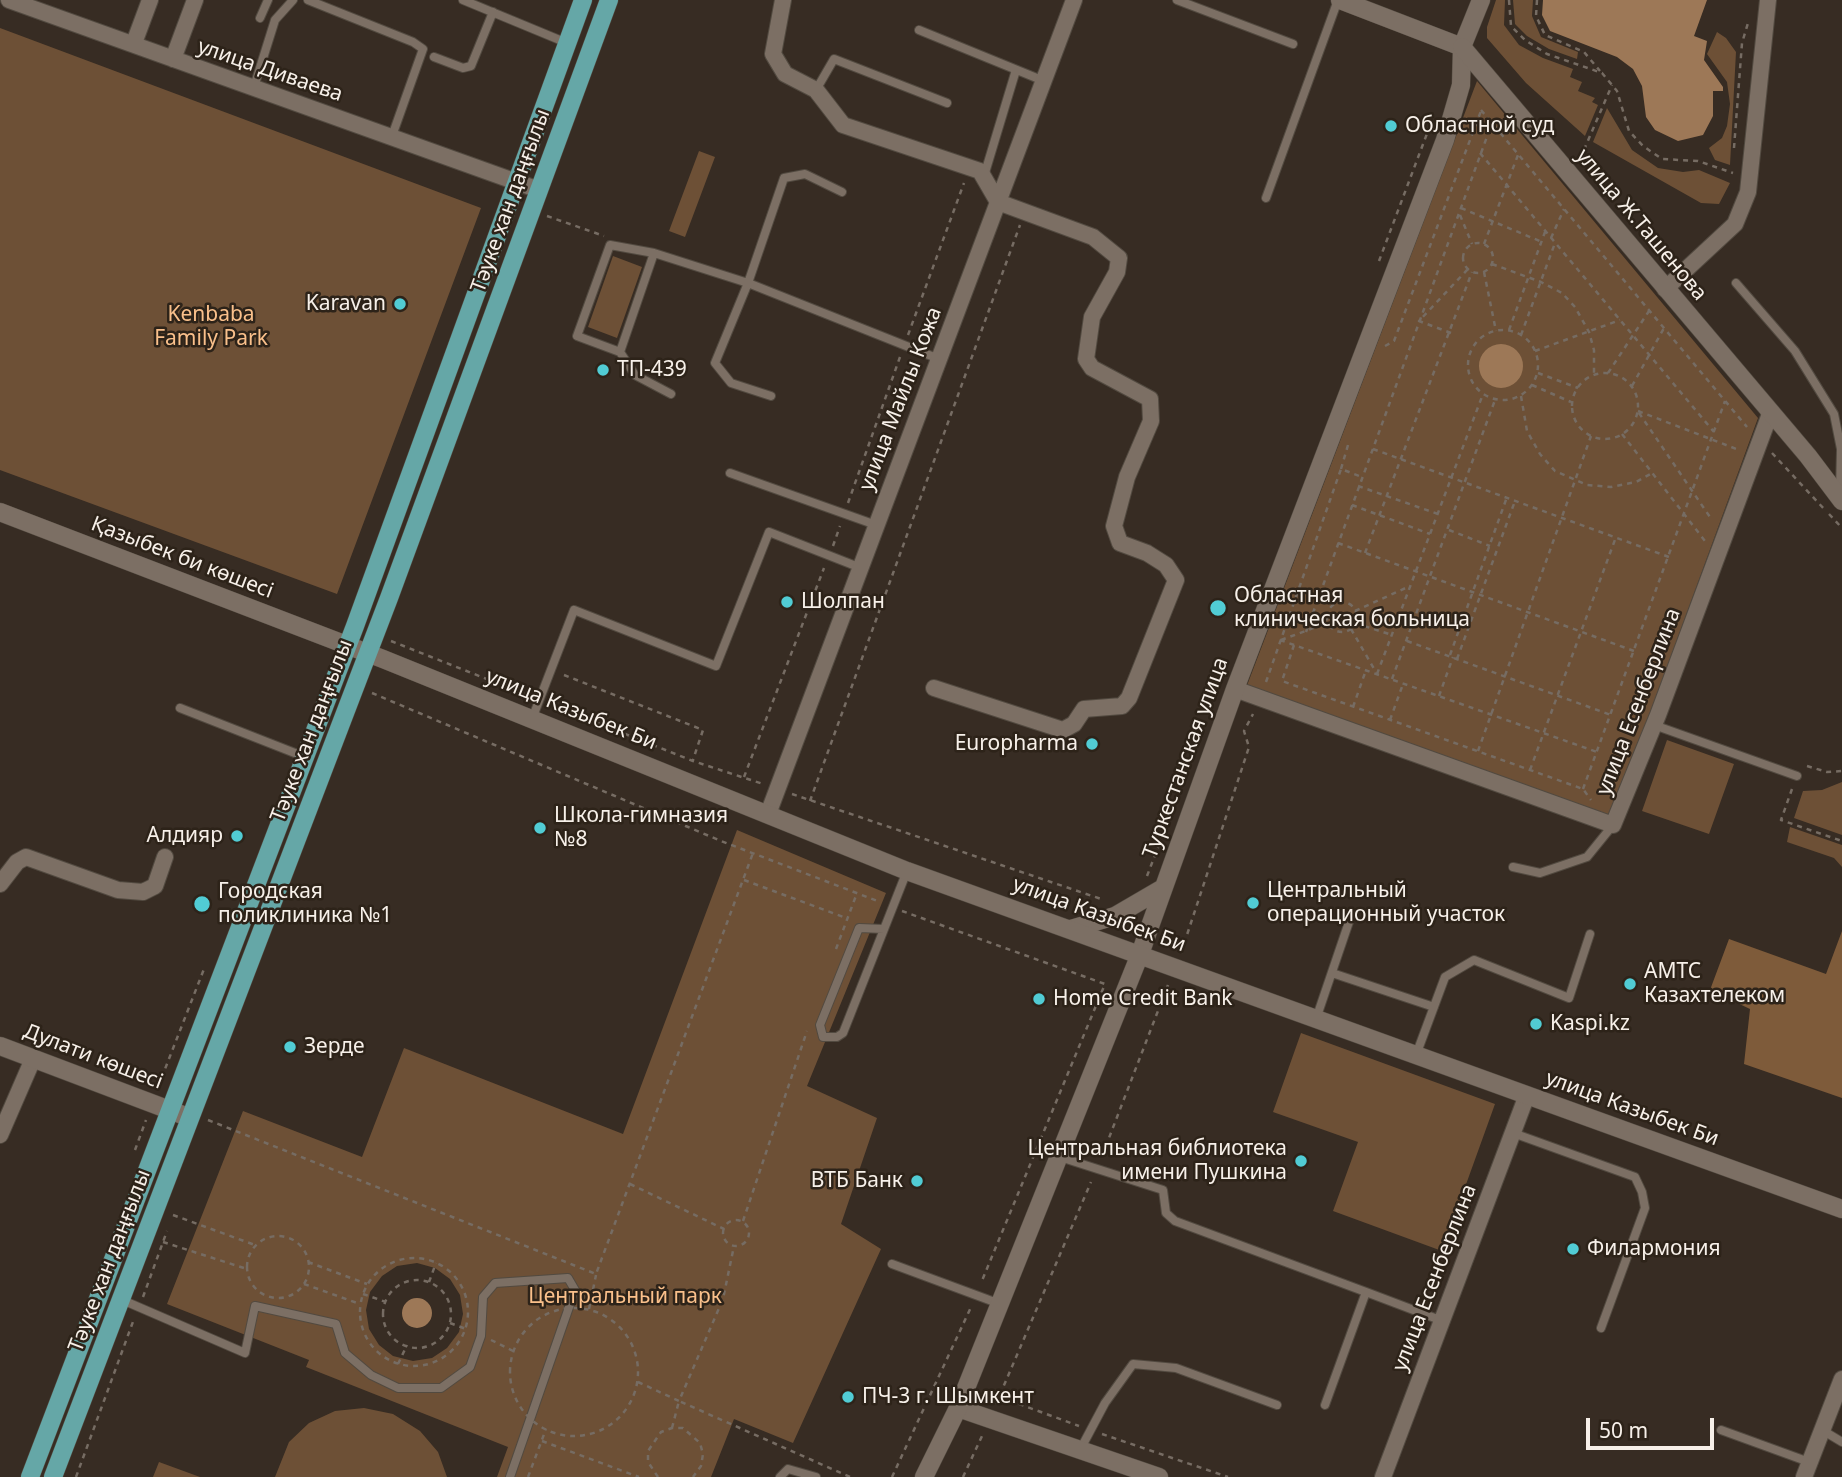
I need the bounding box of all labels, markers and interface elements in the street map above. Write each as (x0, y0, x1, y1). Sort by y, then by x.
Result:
street label: улица Диваева (194, 34, 346, 108)
street label: Тәуке хан даңғылы (466, 106, 556, 296)
place label: Областной суд (1405, 113, 1554, 139)
marker: Областной суд (1383, 118, 1399, 134)
street label: улица Ж.Ташенова (1570, 144, 1712, 306)
place label: Karavan (306, 291, 386, 317)
marker: Karavan (392, 296, 408, 312)
park label: Kenbaba Family Park (154, 302, 268, 352)
street label: улица Майлы Кожа (854, 304, 948, 494)
place label: ТП-439 (617, 357, 687, 383)
marker: ТП-439 (595, 362, 611, 378)
street label: Қазыбек би көшесі (87, 512, 277, 604)
place label: Областная клиническая больница (1234, 583, 1470, 633)
place label: Шолпан (801, 589, 885, 615)
marker: Шолпан (779, 594, 795, 610)
marker: Областная клиническая больница (1208, 598, 1228, 618)
street label: улица Есенберлина (1592, 605, 1686, 799)
street label: Тәуке хан даңғылы (266, 636, 358, 826)
street label: Туркестанская улица (1138, 654, 1234, 862)
street label: улица Казыбек Би (482, 664, 660, 756)
place label: Europharma (955, 731, 1078, 757)
marker: Europharma (1084, 736, 1100, 752)
place label: Школа-гимназия №8 (554, 803, 728, 853)
marker: Школа-гимназия №8 (532, 820, 548, 836)
place label: Алдияр (147, 823, 223, 849)
marker: Алдияр (229, 828, 245, 844)
street label: улица Казыбек Би (1009, 872, 1189, 958)
place label: Центральный операционный участок (1267, 878, 1505, 928)
place label: Городская поликлиника №1 (218, 879, 392, 929)
marker: Городская поликлиника №1 (192, 894, 212, 914)
marker: Центральный операционный участок (1245, 895, 1261, 911)
place label: АМТС Казахтелеком (1644, 959, 1785, 1009)
marker: АМТС Казахтелеком (1622, 976, 1638, 992)
place label: Home Credit Bank (1053, 986, 1233, 1012)
marker: Home Credit Bank (1031, 991, 1047, 1007)
place label: Kaspi.kz (1550, 1011, 1630, 1037)
marker: Kaspi.kz (1528, 1016, 1544, 1032)
street label: Дулати көшесі (20, 1019, 166, 1095)
place label: Зерде (304, 1034, 365, 1060)
marker: Зерде (282, 1039, 298, 1055)
street label: улица Казыбек Би (1542, 1066, 1722, 1152)
place label: Центральная библиотека имени Пушкина (1028, 1136, 1287, 1186)
marker: Центральная библиотека имени Пушкина (1293, 1153, 1309, 1169)
street label: Тәуке хан даңғылы (64, 1166, 156, 1356)
place label: ВТБ Банк (811, 1168, 903, 1194)
marker: ВТБ Банк (909, 1173, 925, 1189)
street label: улица Есенберлина (1388, 1181, 1482, 1375)
place label: Филармония (1587, 1236, 1721, 1262)
marker: Филармония (1565, 1241, 1581, 1257)
park label: Центральный парк (528, 1284, 722, 1310)
place label: ПЧ-3 г. Шымкент (862, 1384, 1034, 1410)
marker: ПЧ-3 г. Шымкент (840, 1389, 856, 1405)
scale bar (1590, 1404, 1718, 1448)
text: 50 m (1599, 1416, 1648, 1444)

